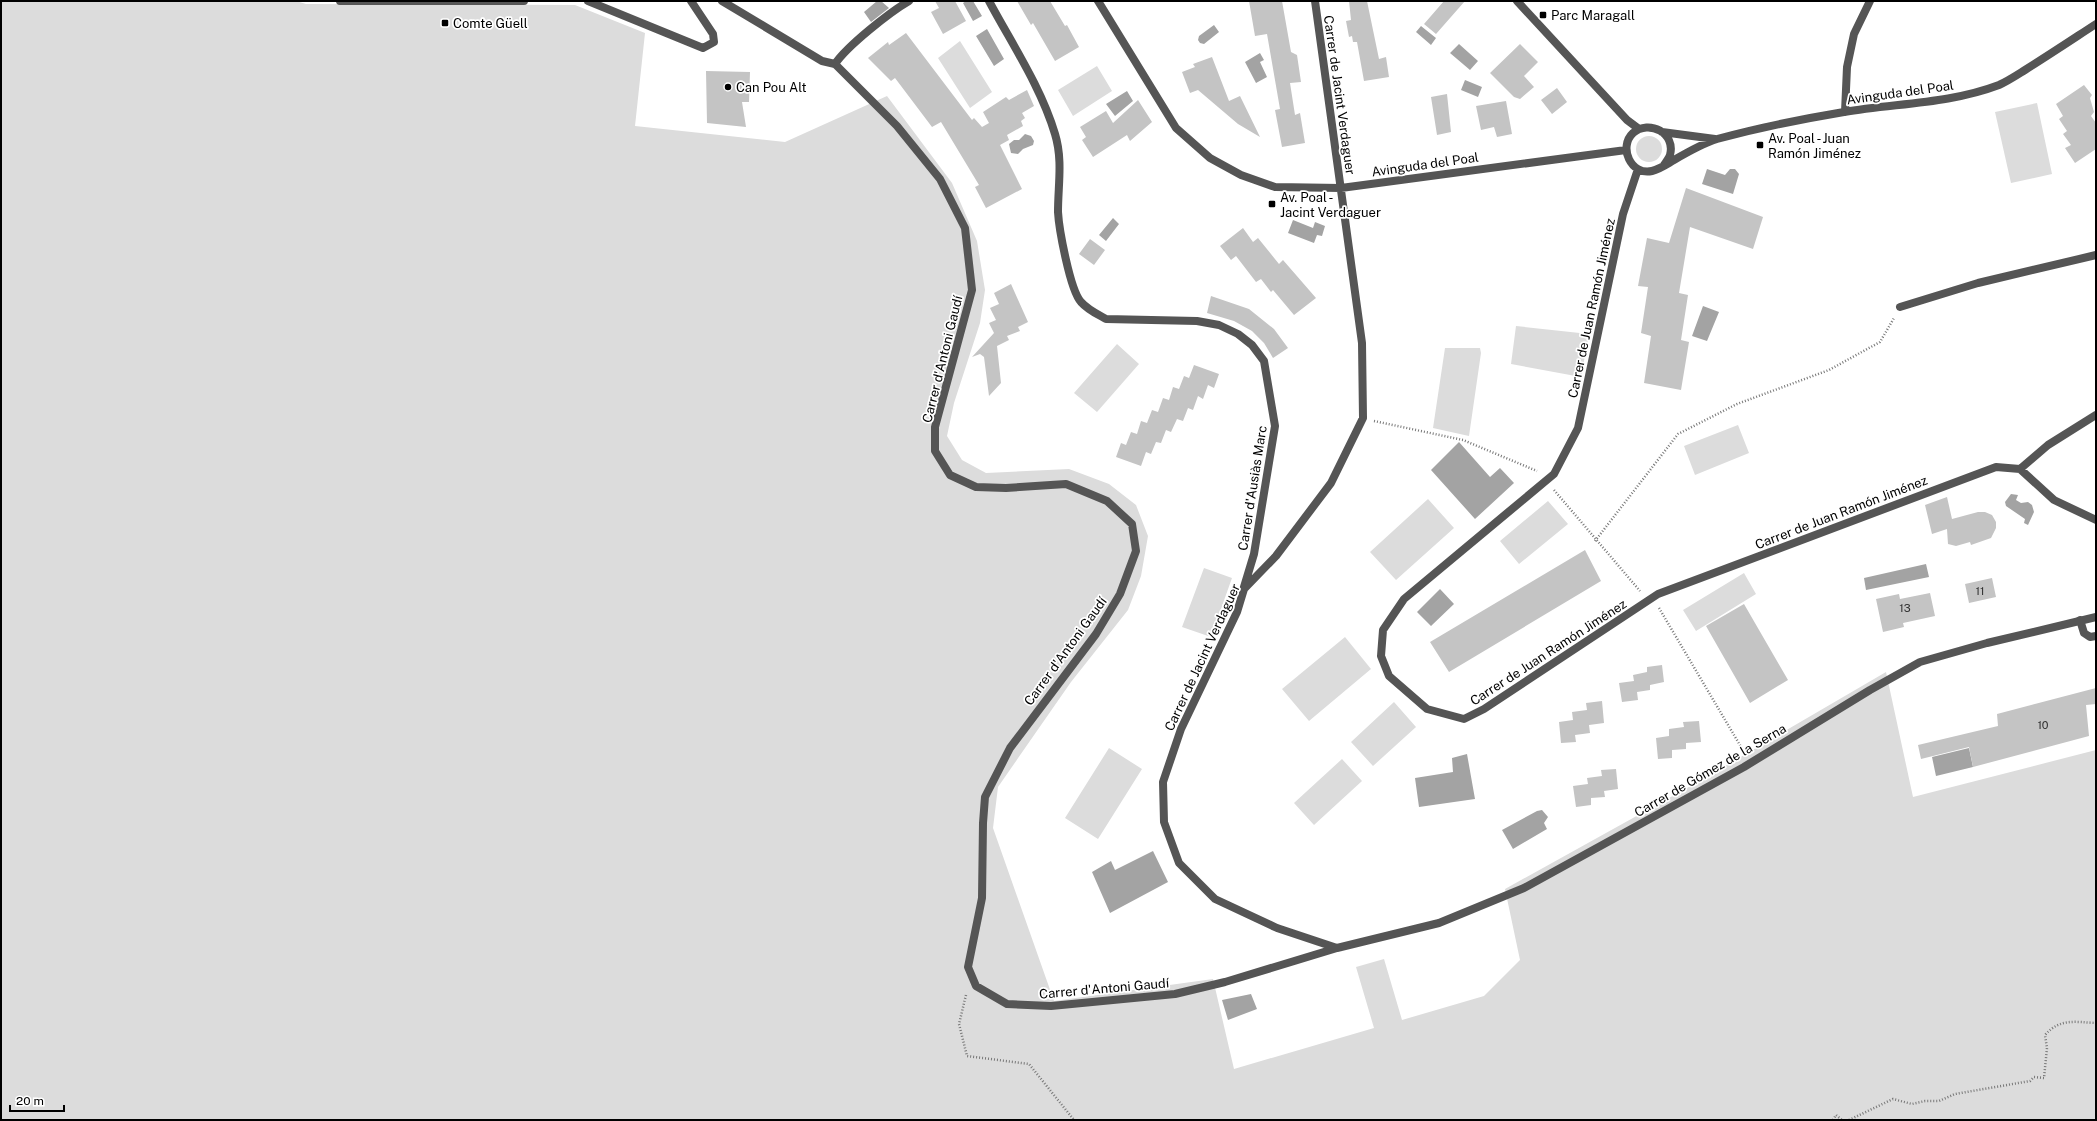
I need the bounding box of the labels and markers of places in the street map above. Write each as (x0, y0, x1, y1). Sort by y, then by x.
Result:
place label: Parc Maragall (1551, 8, 1635, 23)
marker: Parc Maragall (1538, 10, 1548, 20)
place label: Comte Güell (453, 16, 528, 31)
marker: Comte Güell (440, 18, 450, 28)
place label: Can Pou Alt (736, 80, 807, 95)
marker: Can Pou Alt (723, 82, 733, 92)
place label: Av. Poal - Juan Ramón Jiménez (1768, 131, 1861, 161)
marker: Av. Poal - Juan Ramón Jiménez (1755, 140, 1765, 150)
place label: Av. Poal - Jacint Verdaguer (1280, 190, 1381, 220)
marker: Av. Poal - Jacint Verdaguer (1267, 199, 1277, 209)

